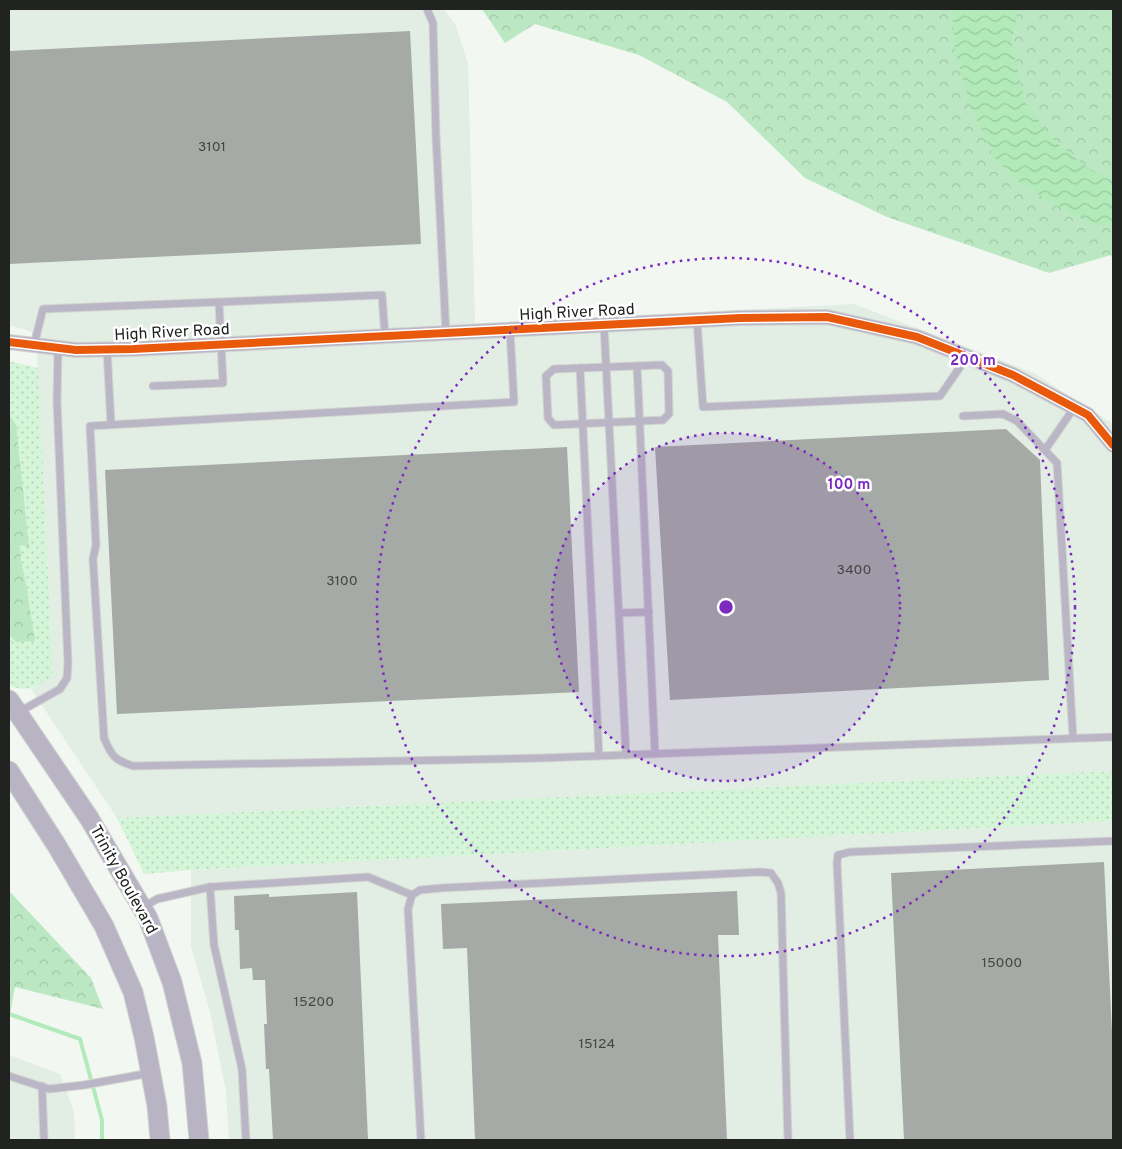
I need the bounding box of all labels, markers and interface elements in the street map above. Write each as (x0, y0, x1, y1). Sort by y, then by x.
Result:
house number: 3101 (198, 139, 226, 156)
street label: High River Road (519, 300, 635, 326)
street label: High River Road (114, 320, 230, 346)
text: 200 m (950, 352, 996, 371)
text: 100 m (828, 476, 870, 495)
house number: 3400 (837, 562, 872, 579)
house number: 3100 (326, 573, 358, 590)
centre of rings (717, 598, 735, 616)
street label: Trinity Boulevard (85, 822, 161, 938)
house number: 15000 (982, 955, 1022, 972)
house number: 15200 (294, 994, 334, 1011)
house number: 15124 (579, 1036, 615, 1053)

